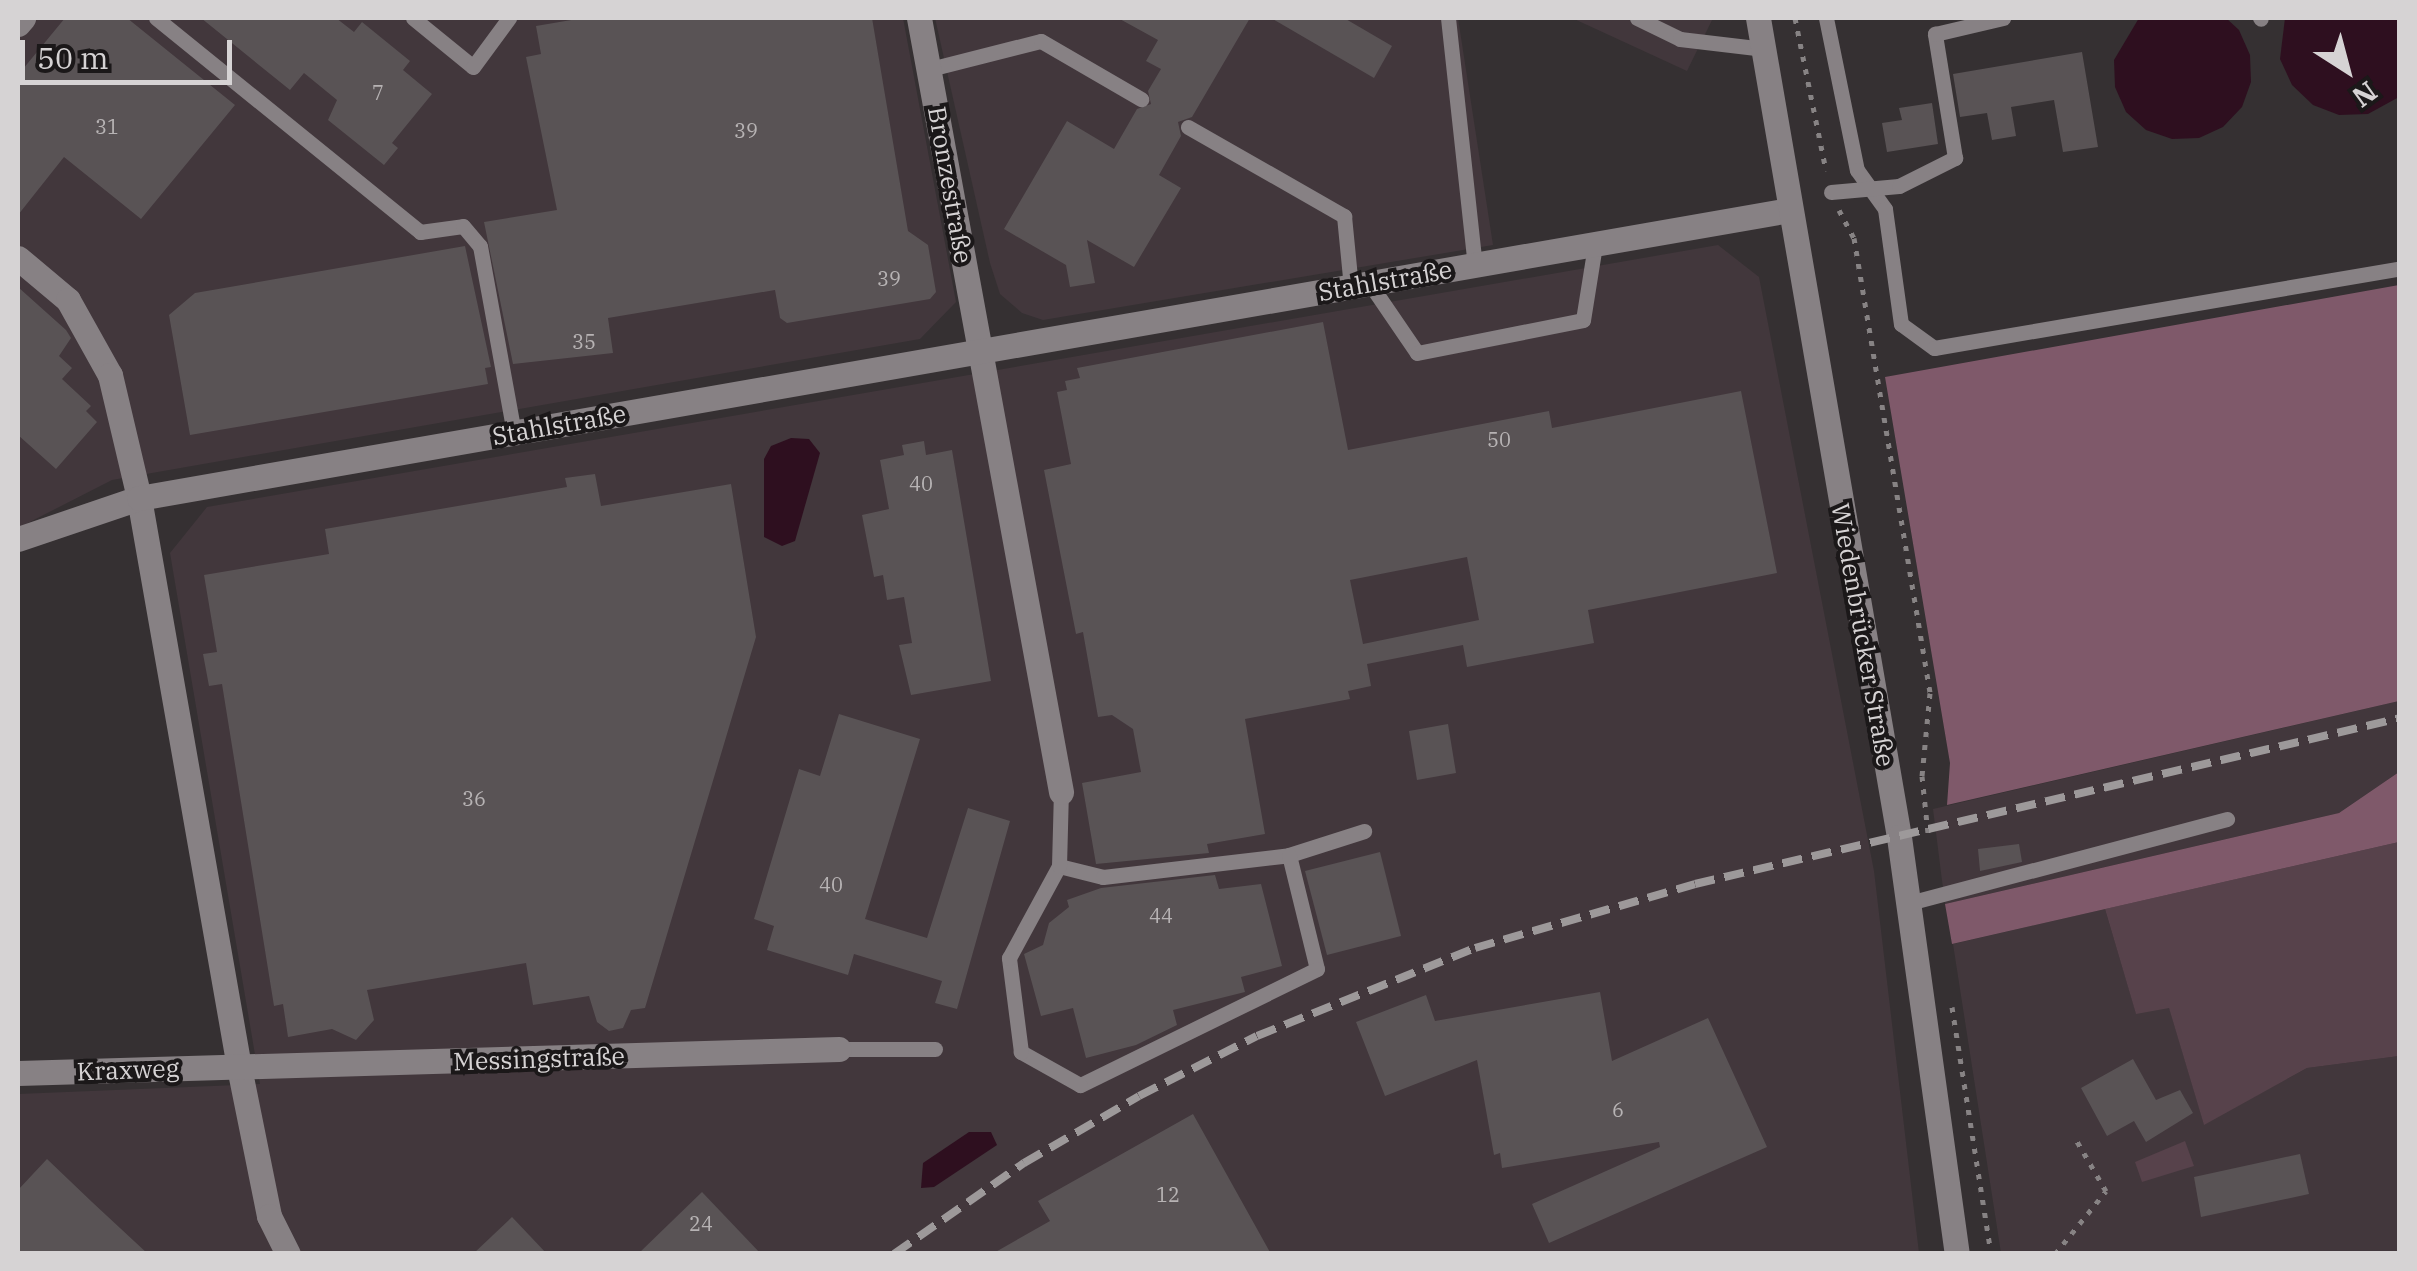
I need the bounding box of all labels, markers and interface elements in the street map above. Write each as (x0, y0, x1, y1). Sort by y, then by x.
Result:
scale bar (25, 20, 238, 82)
north arrow (2297, 20, 2397, 120)
text: 50 m (37, 38, 109, 77)
text: N (2345, 73, 2385, 116)
house number: 7 (372, 80, 384, 104)
street label: Bronzestraße (921, 104, 979, 266)
house number: 31 (95, 114, 119, 138)
house number: 39 (734, 118, 758, 142)
street label: Stahlstraße (1316, 254, 1454, 308)
house number: 39 (877, 266, 901, 290)
house number: 35 (572, 329, 596, 353)
street label: Stahlstraße (490, 398, 628, 452)
house number: 50 (1487, 427, 1511, 451)
house number: 40 (909, 471, 933, 495)
street label: Wiedenbrücker Straße (1825, 501, 1901, 769)
house number: 36 (462, 786, 486, 810)
house number: 40 (819, 872, 843, 896)
house number: 44 (1149, 903, 1173, 927)
street label: Messingstraße (453, 1041, 625, 1077)
street label: Kraxweg (76, 1053, 180, 1087)
house number: 6 (1612, 1097, 1624, 1121)
house number: 12 (1156, 1182, 1180, 1206)
house number: 24 (689, 1211, 713, 1235)

